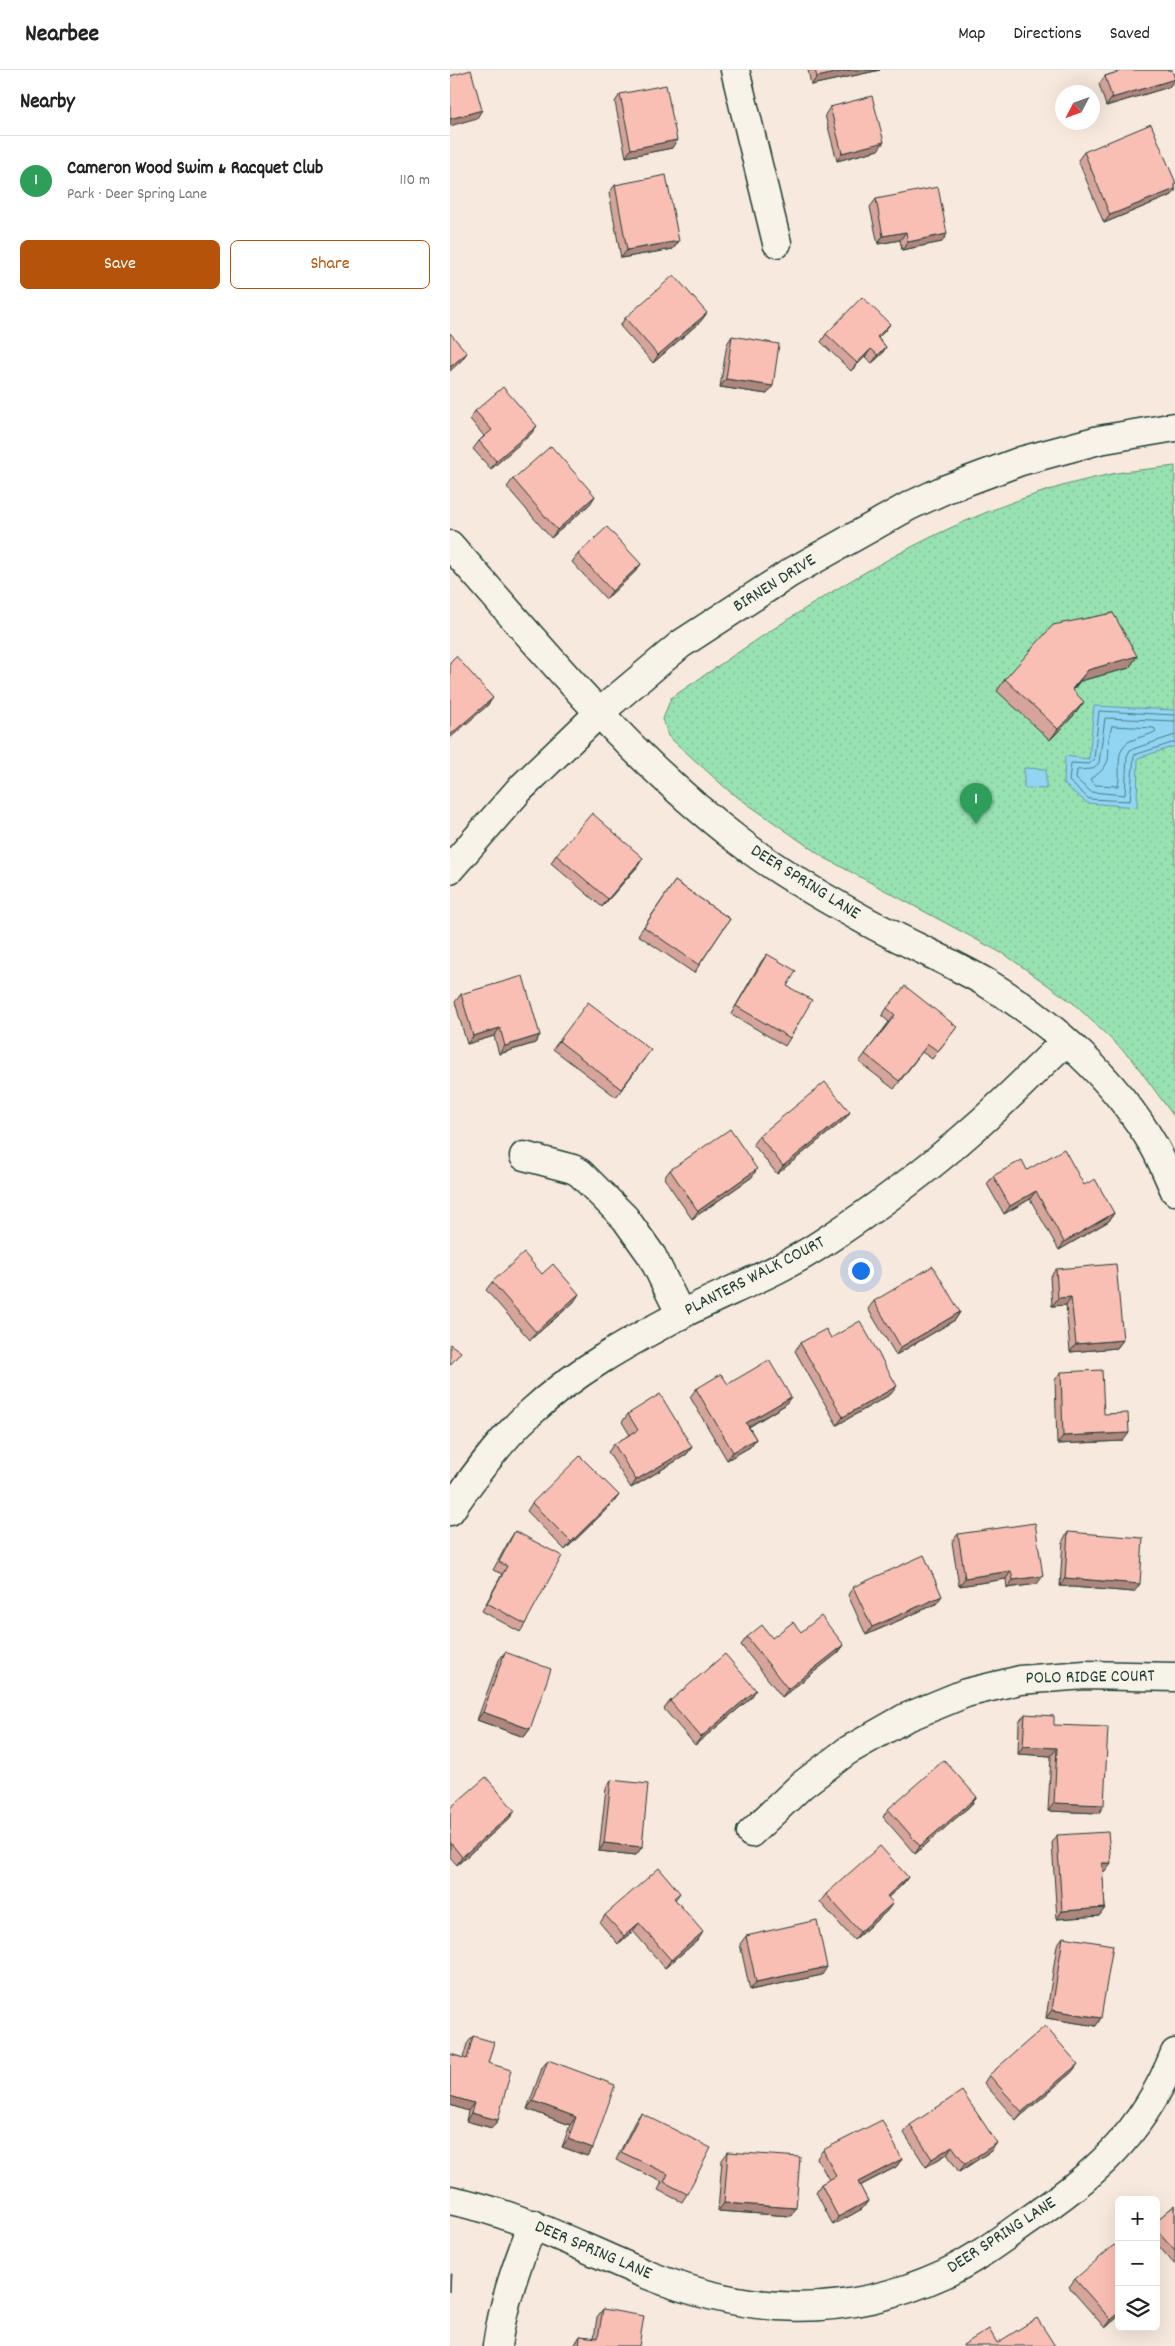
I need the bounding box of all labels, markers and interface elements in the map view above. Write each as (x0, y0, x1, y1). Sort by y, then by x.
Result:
text: Nearbee (25, 18, 99, 52)
text: Map (958, 22, 985, 47)
text: Directions (1013, 22, 1082, 47)
text: Saved (1110, 22, 1150, 47)
north arrow (1055, 85, 1100, 130)
text: Nearby (20, 88, 75, 118)
text: Cameron Wood Swim & Racquet Club (67, 156, 323, 183)
text: 1 (34, 169, 38, 192)
text: 110 m (400, 169, 430, 192)
text: Park · Deer Spring Lane (67, 183, 207, 206)
button: Save (20, 240, 220, 289)
button: Share (230, 240, 430, 289)
street label: BIRNEN DRIVE (729, 549, 821, 619)
pin: 1 (960, 783, 992, 824)
street label: DEER SPRING LANE (745, 839, 865, 927)
street label: PLANTERS WALK COURT (681, 1231, 829, 1323)
your location (848, 1258, 874, 1284)
street label: POLO RIDGE COURT (1025, 1664, 1155, 1692)
street label: DEER SPRING LANE (943, 2191, 1061, 2281)
map controls (1115, 2196, 1160, 2331)
button: + (1115, 2196, 1160, 2241)
street label: DEER SPRING LANE (530, 2215, 656, 2287)
button: − (1115, 2241, 1160, 2286)
button: layers (1115, 2286, 1160, 2331)

